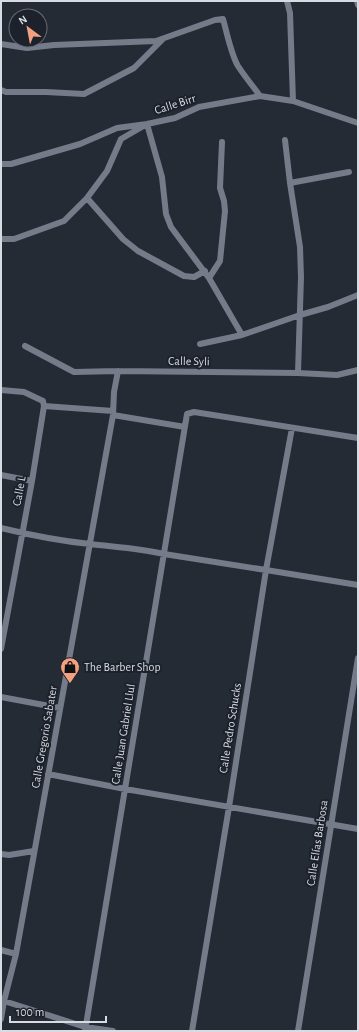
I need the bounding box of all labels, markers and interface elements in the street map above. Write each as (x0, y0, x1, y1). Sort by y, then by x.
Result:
north arrow (8, 8, 48, 48)
text: N (17, 13, 29, 27)
street label: Calle Birr (153, 92, 197, 116)
street label: Calle Syli (168, 355, 210, 368)
street label: Calle L (10, 475, 28, 507)
shop icon: The Barber Shop (59, 656, 81, 684)
place label: The Barber Shop (84, 661, 161, 673)
street label: Calle Pedro Schucks (217, 682, 243, 774)
street label: Calle Juan Gabriel Llul (109, 683, 137, 785)
street label: Calle Gregorio Sabater (29, 685, 59, 789)
street label: Calle Elías Barbosa (304, 799, 330, 887)
scale bar (10, 998, 106, 1024)
text: 100 m (16, 1006, 44, 1018)

